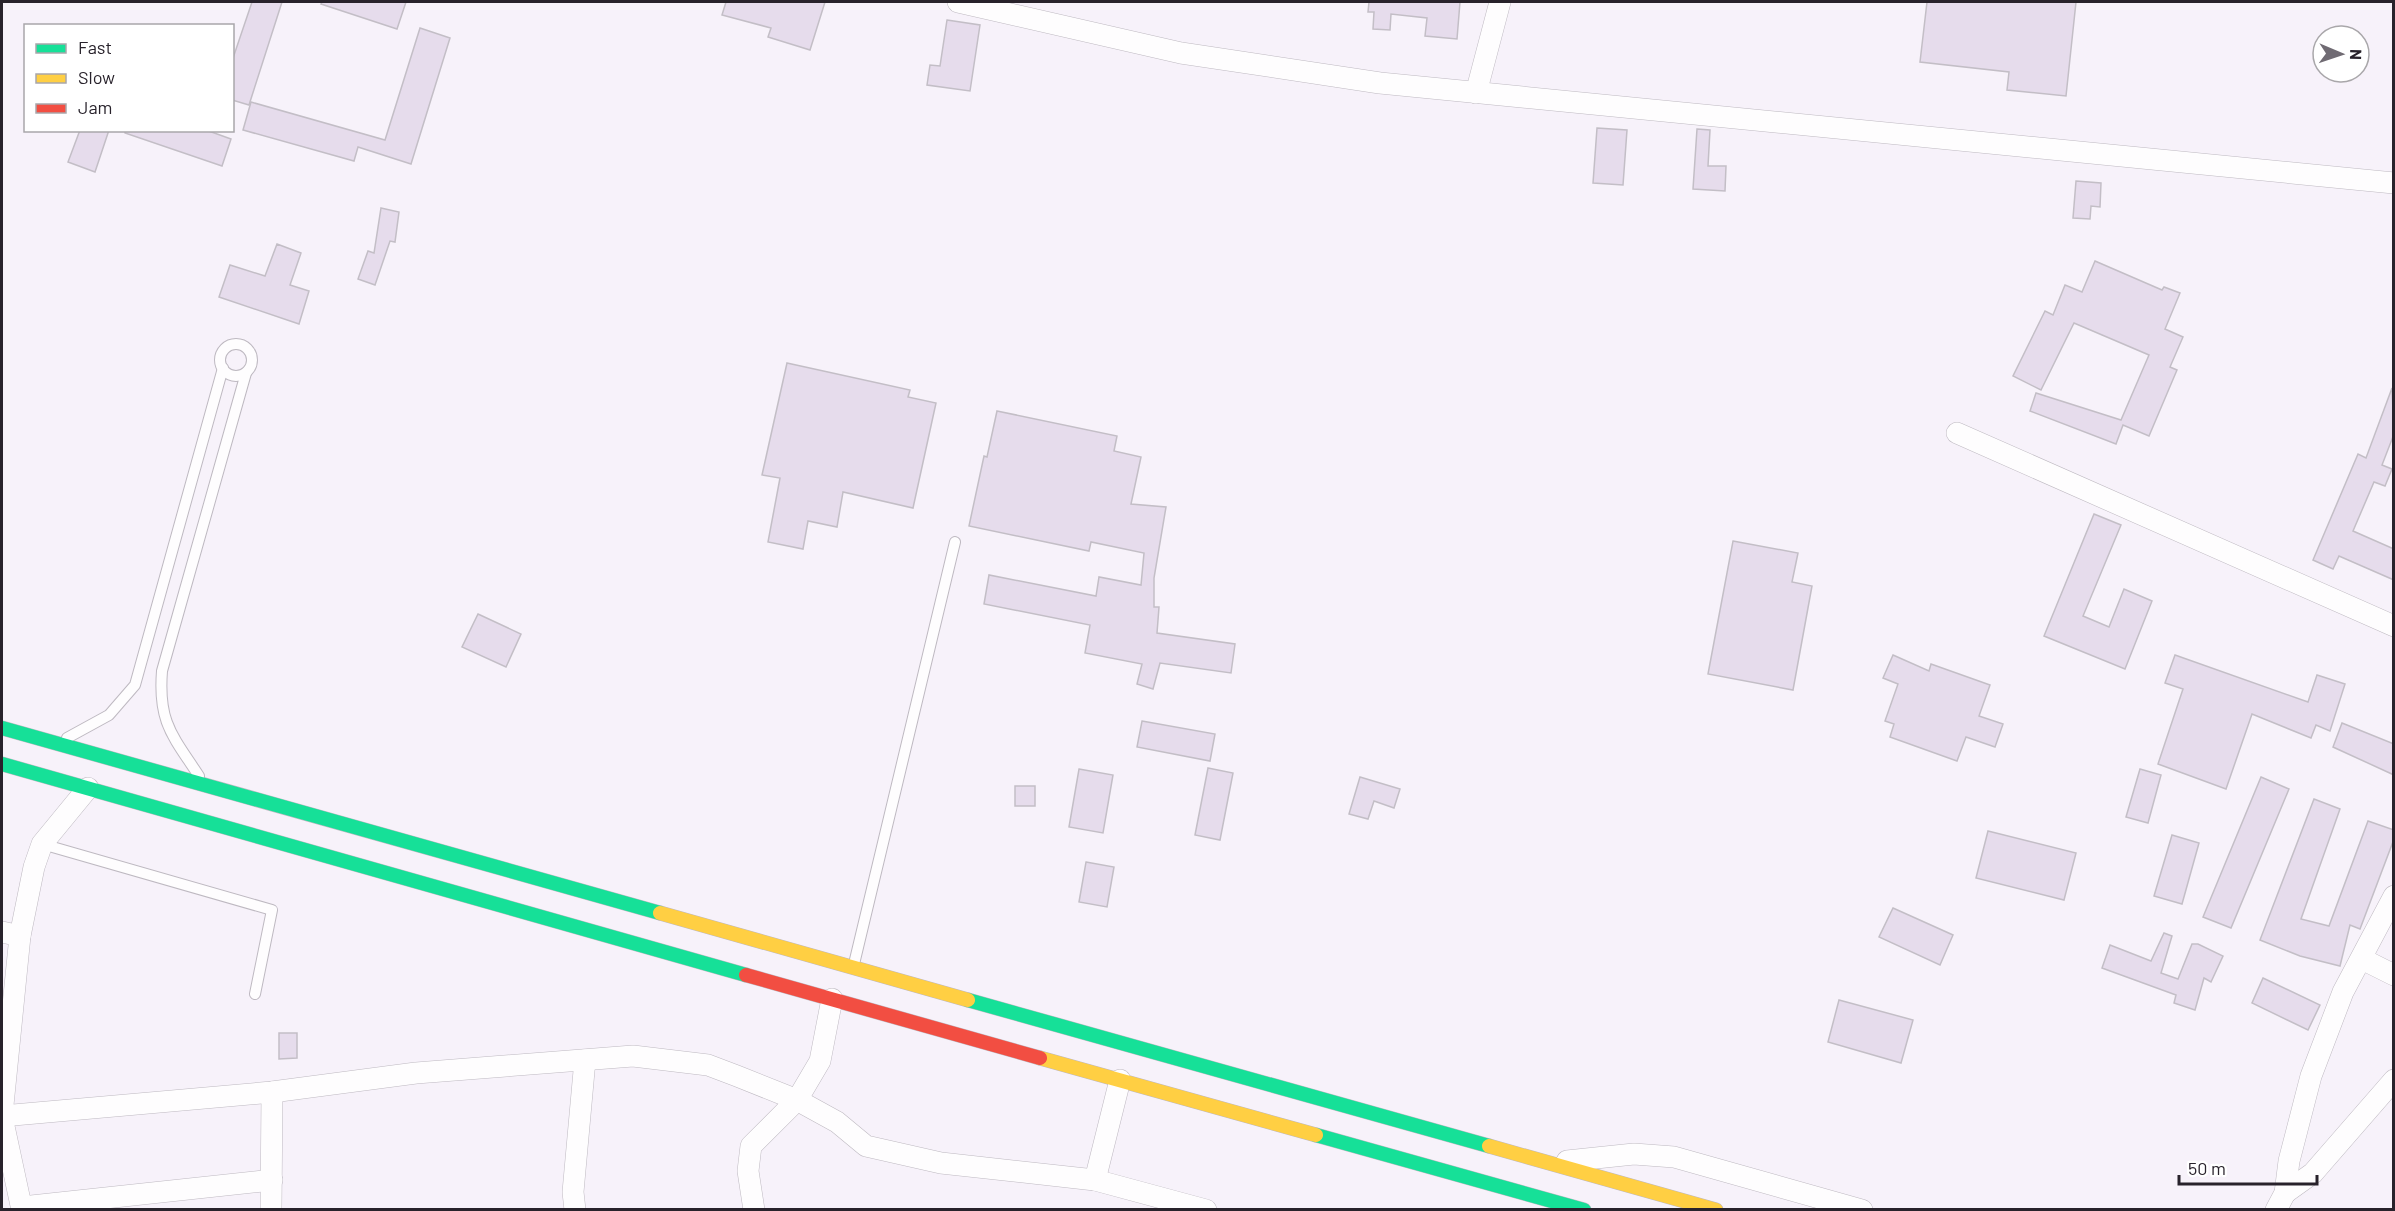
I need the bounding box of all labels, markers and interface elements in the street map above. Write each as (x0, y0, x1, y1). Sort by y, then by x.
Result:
legend (24, 24, 234, 132)
north arrow (2311, 24, 2371, 84)
text: Fast (78, 36, 112, 58)
text: N (2347, 49, 2366, 60)
text: Slow (78, 66, 115, 88)
text: Jam (78, 96, 112, 118)
scale bar (2179, 1148, 2317, 1186)
text: 50 m (2188, 1157, 2226, 1179)

